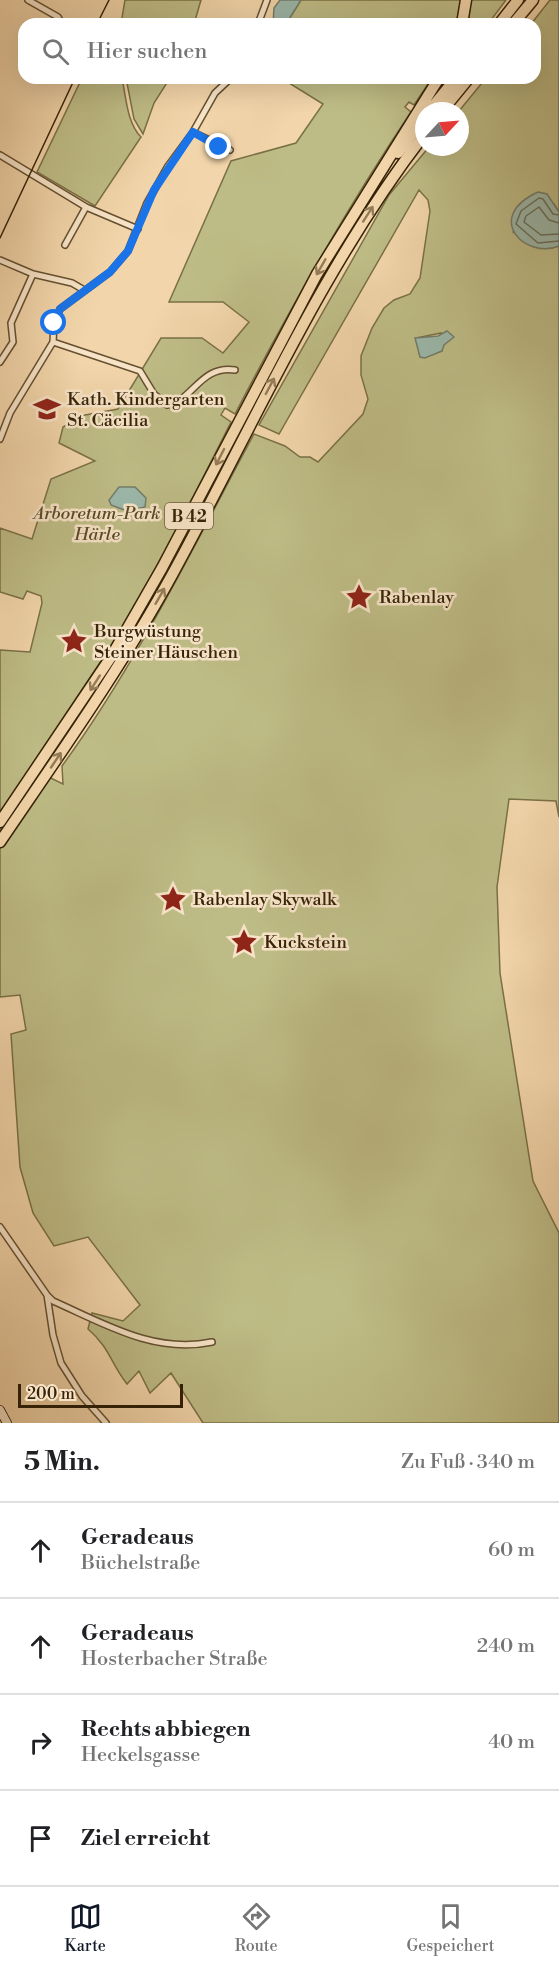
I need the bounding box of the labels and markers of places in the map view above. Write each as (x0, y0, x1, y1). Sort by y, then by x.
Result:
place label: Kath. Kindergarten St. Cäcilia (67, 388, 225, 432)
school or university icon: Kath. Kindergarten St. Cäcilia (32, 394, 62, 424)
place icon: Rabenlay (344, 582, 374, 612)
place label: Rabenlay (379, 586, 454, 609)
place label: Burgwüstung Steiner Häuschen (93, 620, 238, 664)
place icon: Burgwüstung Steiner Häuschen (59, 626, 89, 656)
place icon: Rabenlay Skywalk (158, 884, 188, 914)
place label: Rabenlay Skywalk (193, 888, 338, 911)
place icon: Kuckstein (229, 927, 259, 957)
place label: Kuckstein (264, 931, 347, 954)

